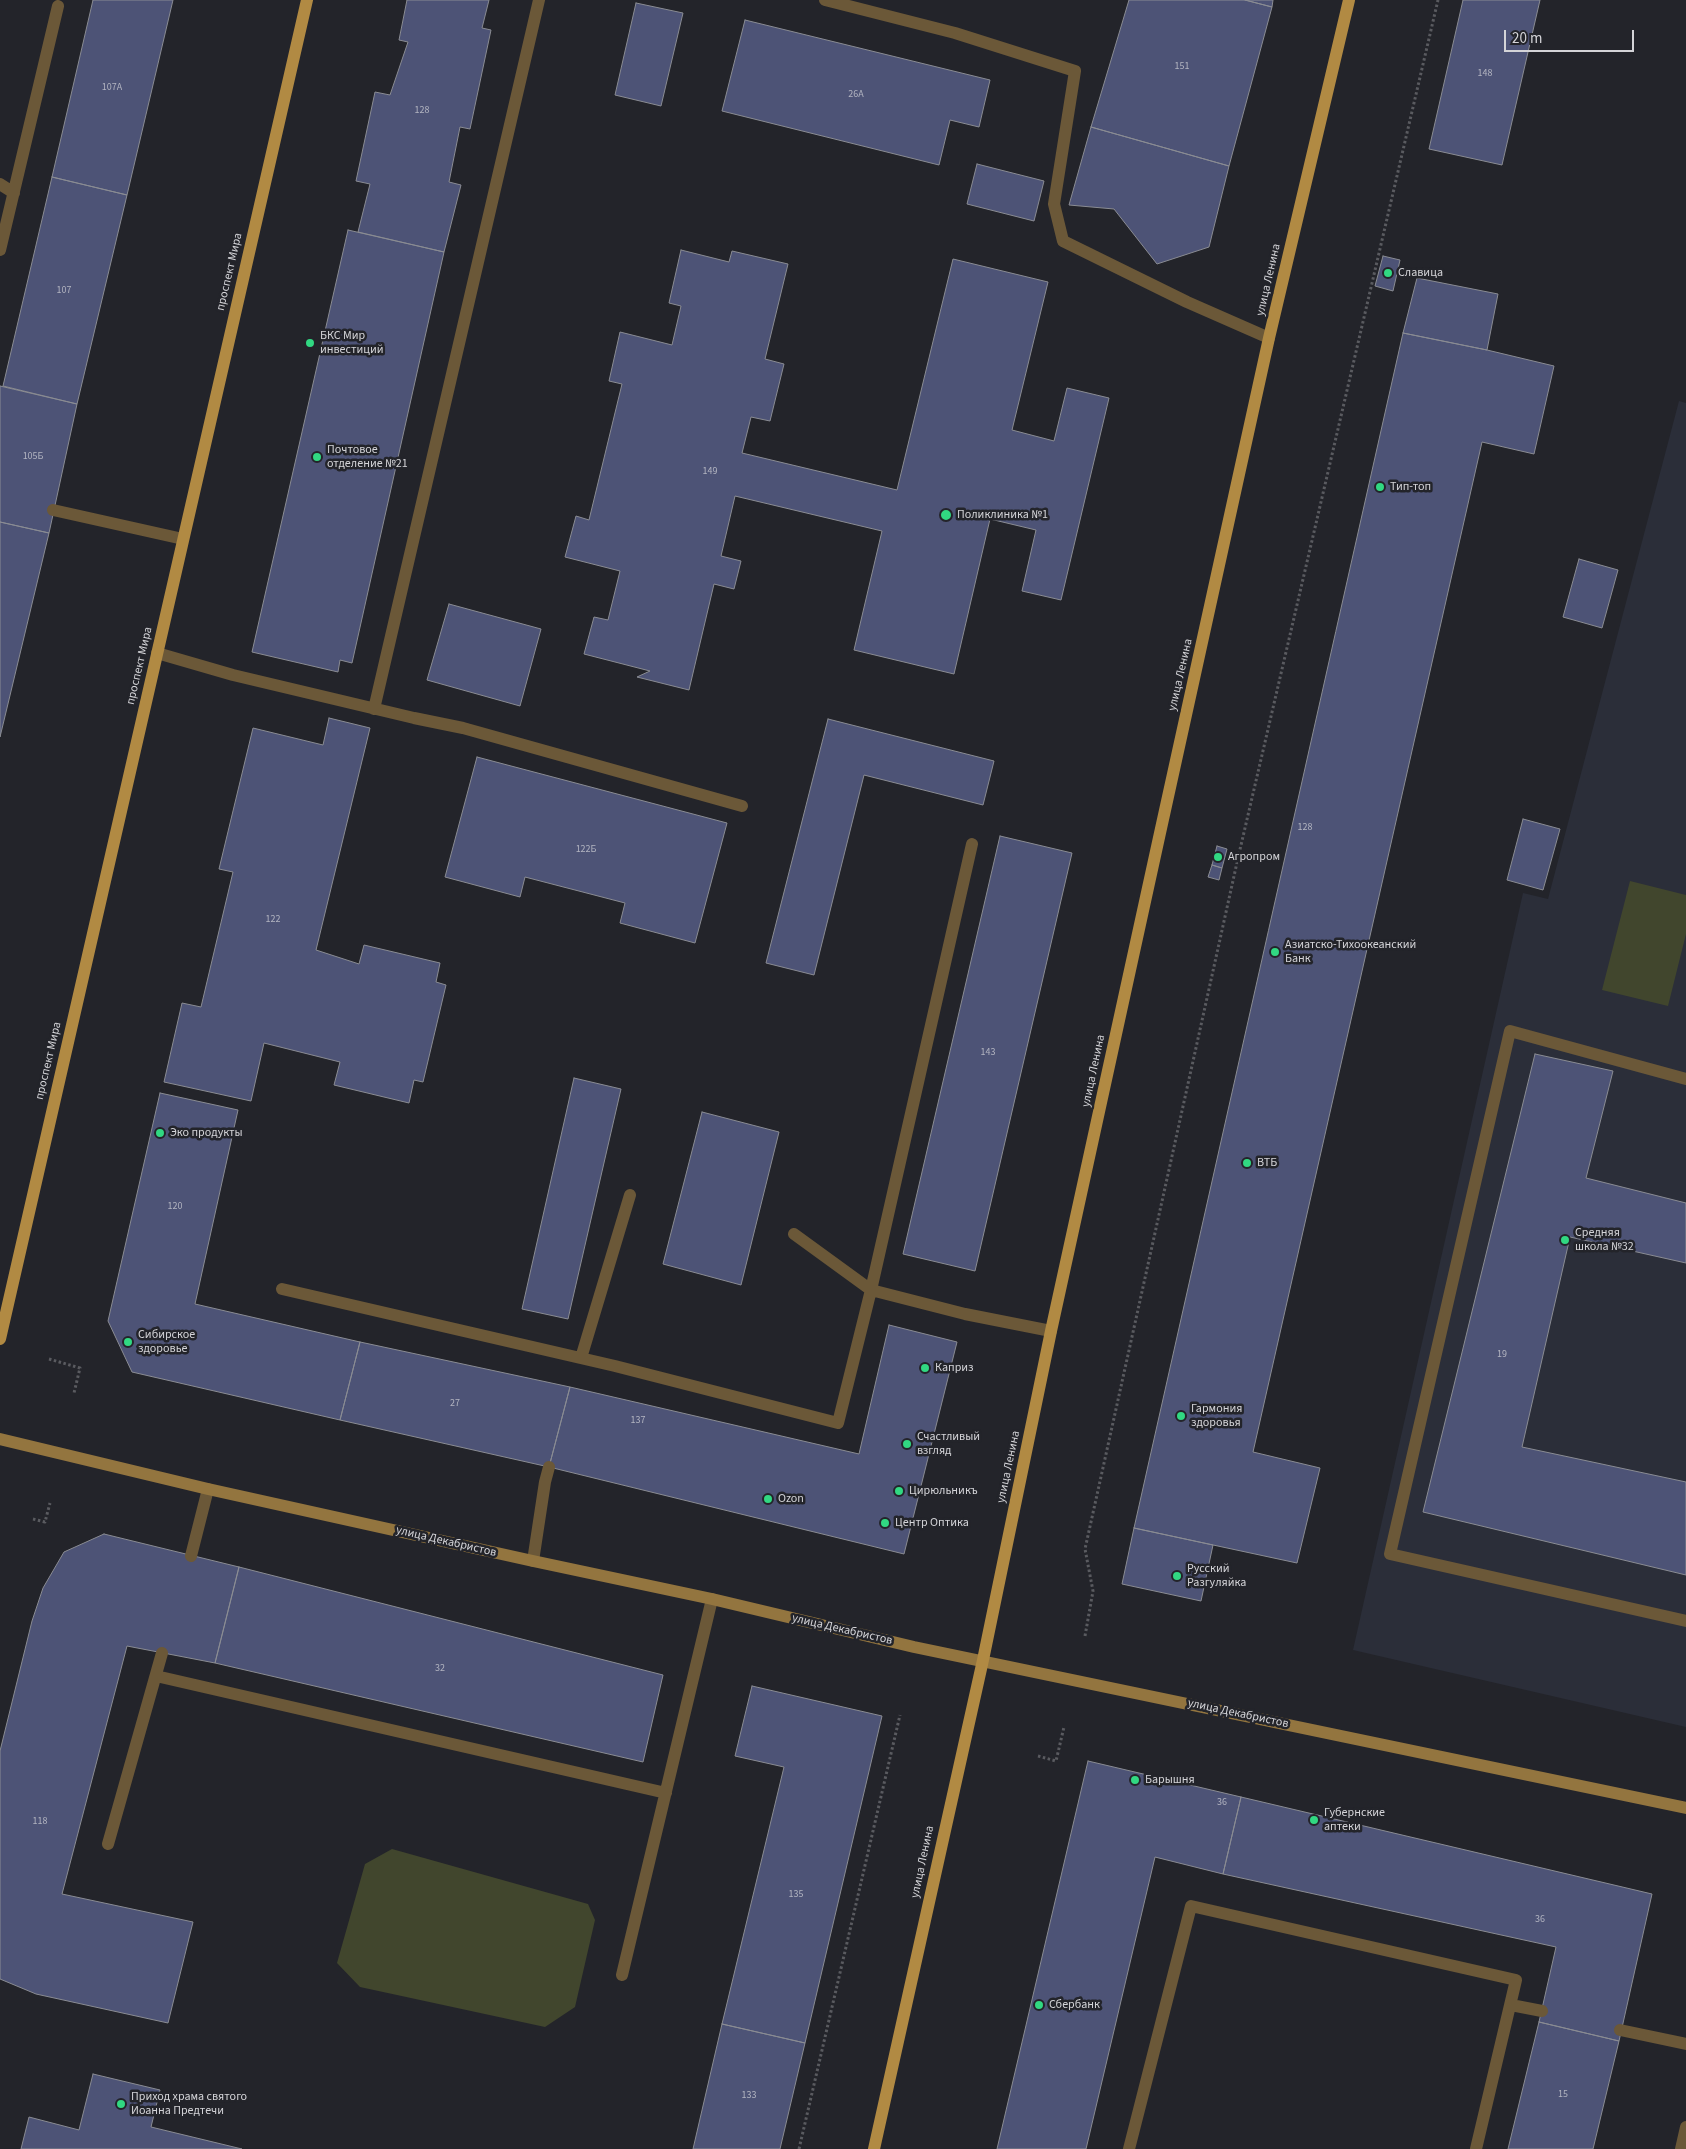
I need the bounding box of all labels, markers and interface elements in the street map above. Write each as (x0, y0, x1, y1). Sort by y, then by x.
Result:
scale bar (1506, 20, 1636, 52)
text: 20 m (1512, 28, 1542, 49)
house number: 151 (1175, 61, 1189, 73)
house number: 148 (1478, 68, 1492, 80)
house number: 107А (102, 82, 122, 94)
house number: 26А (848, 89, 864, 101)
house number: 128 (415, 105, 429, 117)
street label: проспект Мира (214, 232, 246, 312)
street label: улица Ленина (1254, 242, 1284, 318)
place label: Славица (1398, 266, 1443, 280)
marker: Славица (1382, 267, 1394, 279)
house number: 107 (57, 285, 71, 297)
place label: БКС Мир инвестиций (320, 329, 383, 357)
marker: БКС Мир инвестиций (304, 337, 316, 349)
place label: Почтовое отделение №21 (327, 443, 408, 471)
house number: 105Б (23, 451, 43, 463)
marker: Почтовое отделение №21 (311, 451, 323, 463)
house number: 149 (703, 466, 717, 478)
place label: Тип-топ (1390, 480, 1431, 494)
marker: Тип-топ (1374, 481, 1386, 493)
marker: Поликлиника №1 (939, 508, 953, 522)
place label: Поликлиника №1 (957, 508, 1048, 522)
street label: проспект Мира (124, 626, 156, 706)
street label: улица Ленина (1166, 637, 1196, 713)
house number: 128 (1298, 822, 1312, 834)
house number: 122Б (576, 844, 596, 856)
place label: Агропром (1228, 850, 1280, 864)
marker: Агропром (1212, 851, 1224, 863)
house number: 122 (266, 914, 280, 926)
place label: Азиатско-Тихоокеанский Банк (1285, 938, 1416, 966)
marker: Азиатско-Тихоокеанский Банк (1269, 946, 1281, 958)
street label: проспект Мира (33, 1021, 65, 1101)
street label: улица Ленина (1079, 1033, 1109, 1109)
house number: 143 (981, 1047, 995, 1059)
place label: Эко продукты (170, 1126, 243, 1140)
marker: Эко продукты (154, 1127, 166, 1139)
place label: ВТБ (1257, 1156, 1277, 1170)
marker: ВТБ (1241, 1157, 1253, 1169)
house number: 120 (168, 1201, 182, 1213)
place label: Средняя школа №32 (1575, 1226, 1634, 1254)
marker: Средняя школа №32 (1559, 1234, 1571, 1246)
place label: Сибирское здоровье (138, 1328, 195, 1356)
marker: Сибирское здоровье (122, 1336, 134, 1348)
house number: 19 (1497, 1349, 1507, 1361)
place label: Каприз (935, 1361, 974, 1375)
marker: Каприз (919, 1362, 931, 1374)
house number: 27 (450, 1398, 460, 1410)
place label: Гармония здоровья (1191, 1402, 1242, 1430)
marker: Гармония здоровья (1175, 1410, 1187, 1422)
house number: 137 (631, 1415, 645, 1427)
street label: улица Ленина (994, 1429, 1024, 1505)
place label: Счастливый взгляд (917, 1430, 980, 1458)
marker: Счастливый взгляд (901, 1438, 913, 1450)
place label: Цирюльникъ (909, 1484, 978, 1498)
marker: Цирюльникъ (893, 1485, 905, 1497)
place label: Ozon (778, 1492, 804, 1506)
marker: Ozon (762, 1493, 774, 1505)
place label: Центр Оптика (895, 1516, 969, 1530)
marker: Центр Оптика (879, 1517, 891, 1529)
street label: улица Декабристов (394, 1523, 498, 1561)
place label: Русский Разгуляйка (1187, 1562, 1246, 1590)
marker: Русский Разгуляйка (1171, 1570, 1183, 1582)
street label: улица Декабристов (790, 1611, 894, 1649)
house number: 32 (435, 1663, 445, 1675)
street label: улица Декабристов (1186, 1696, 1290, 1732)
place label: Барышня (1145, 1773, 1195, 1787)
marker: Барышня (1129, 1774, 1141, 1786)
house number: 36 (1217, 1797, 1227, 1809)
place label: Губернские аптеки (1324, 1806, 1385, 1834)
marker: Губернские аптеки (1308, 1814, 1320, 1826)
house number: 118 (33, 1816, 47, 1828)
street label: улица Ленина (908, 1824, 938, 1900)
house number: 135 (789, 1889, 803, 1901)
house number: 36 (1535, 1914, 1545, 1926)
place label: Сбербанк (1049, 1998, 1100, 2012)
marker: Сбербанк (1033, 1999, 1045, 2011)
house number: 15 (1558, 2089, 1568, 2101)
place label: Приход храма святого Иоанна Предтечи (131, 2090, 247, 2118)
house number: 133 (742, 2090, 756, 2102)
marker: Приход храма святого Иоанна Предтечи (115, 2098, 127, 2110)

